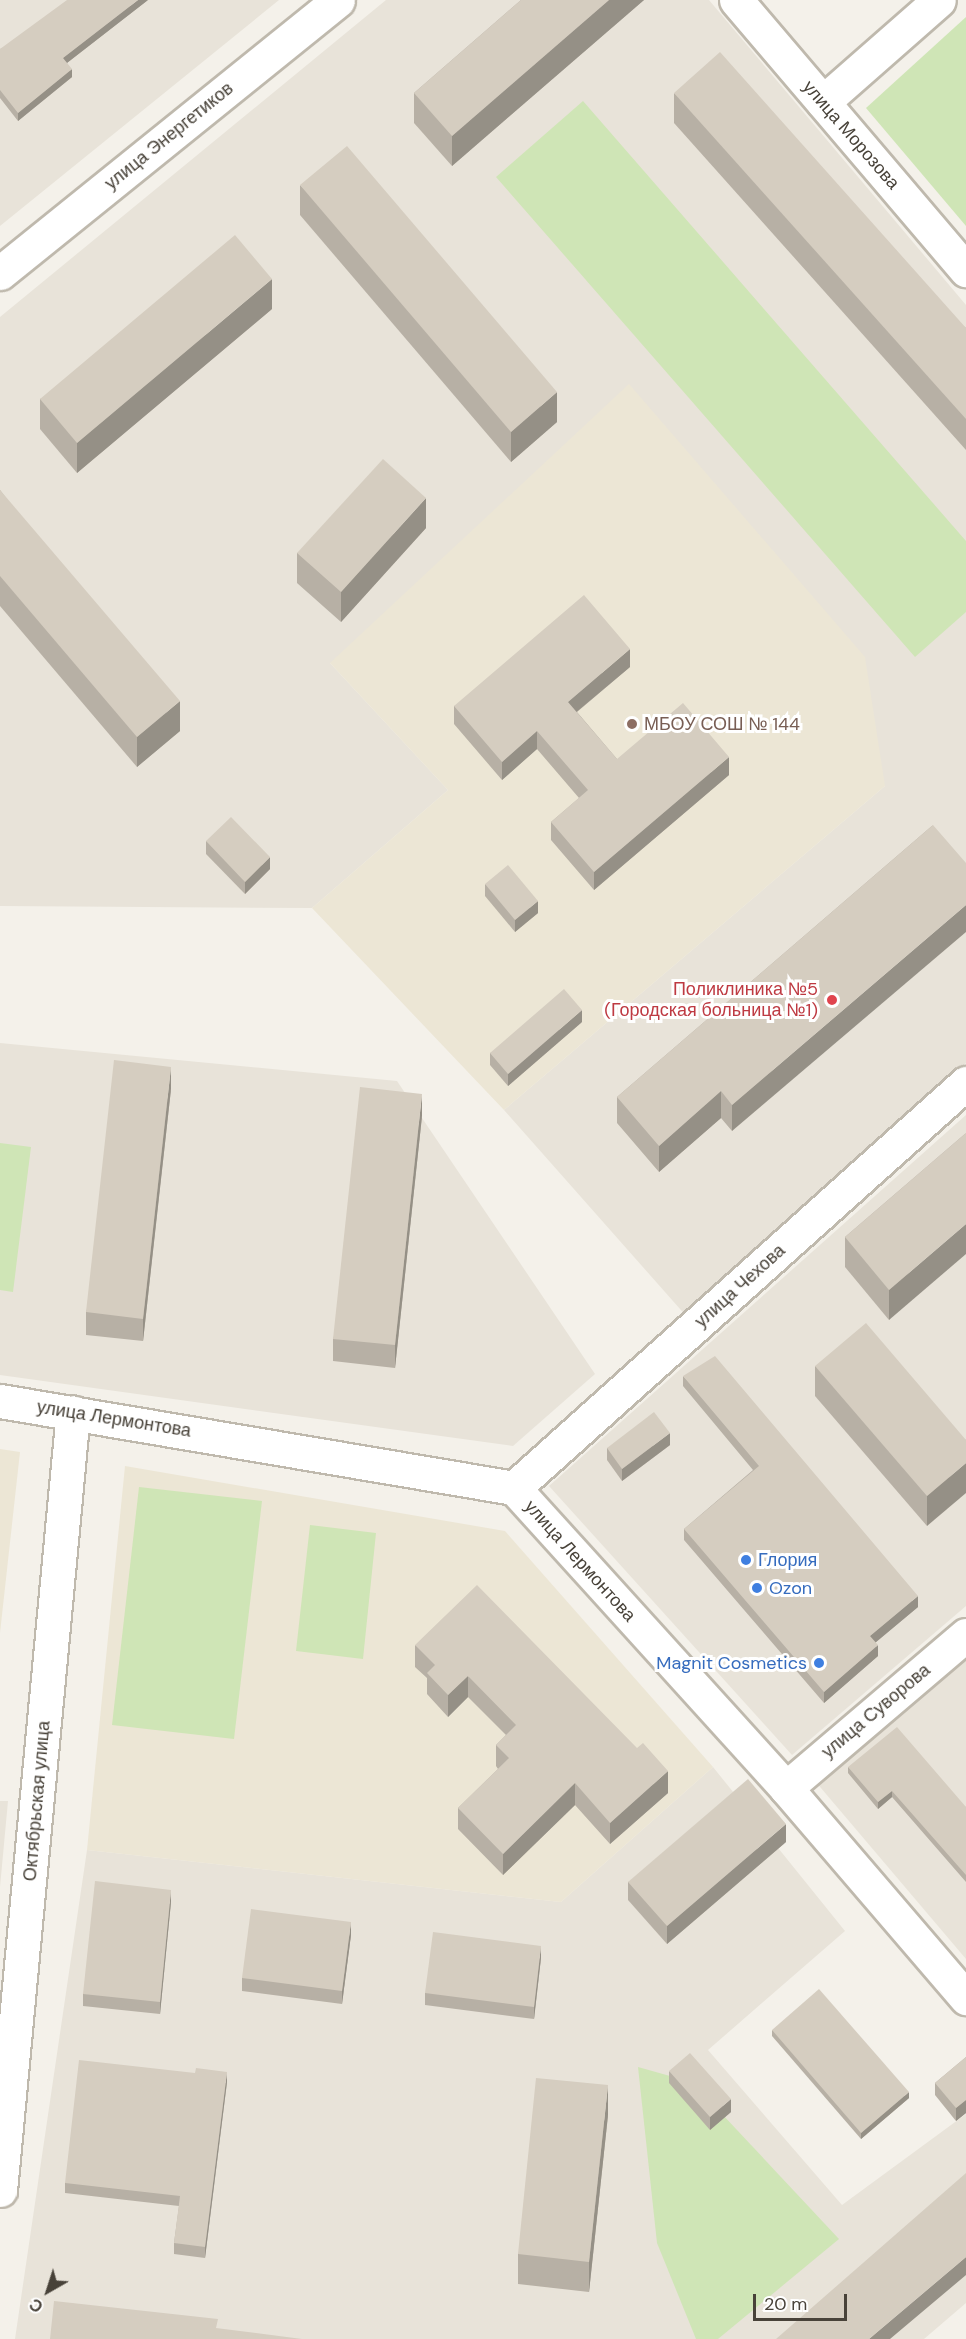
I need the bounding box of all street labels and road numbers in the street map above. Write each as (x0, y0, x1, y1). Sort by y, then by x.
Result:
street label: улица Морозова (798, 76, 904, 194)
street label: улица Энергетиков (101, 78, 237, 194)
street label: улица Чехова (690, 1240, 790, 1332)
street label: улица Лермонтова (35, 1396, 193, 1442)
street label: улица Лермонтова (520, 1496, 640, 1626)
street label: улица Суворова (817, 1659, 935, 1763)
street label: Октябрьская улица (19, 1720, 55, 1882)

